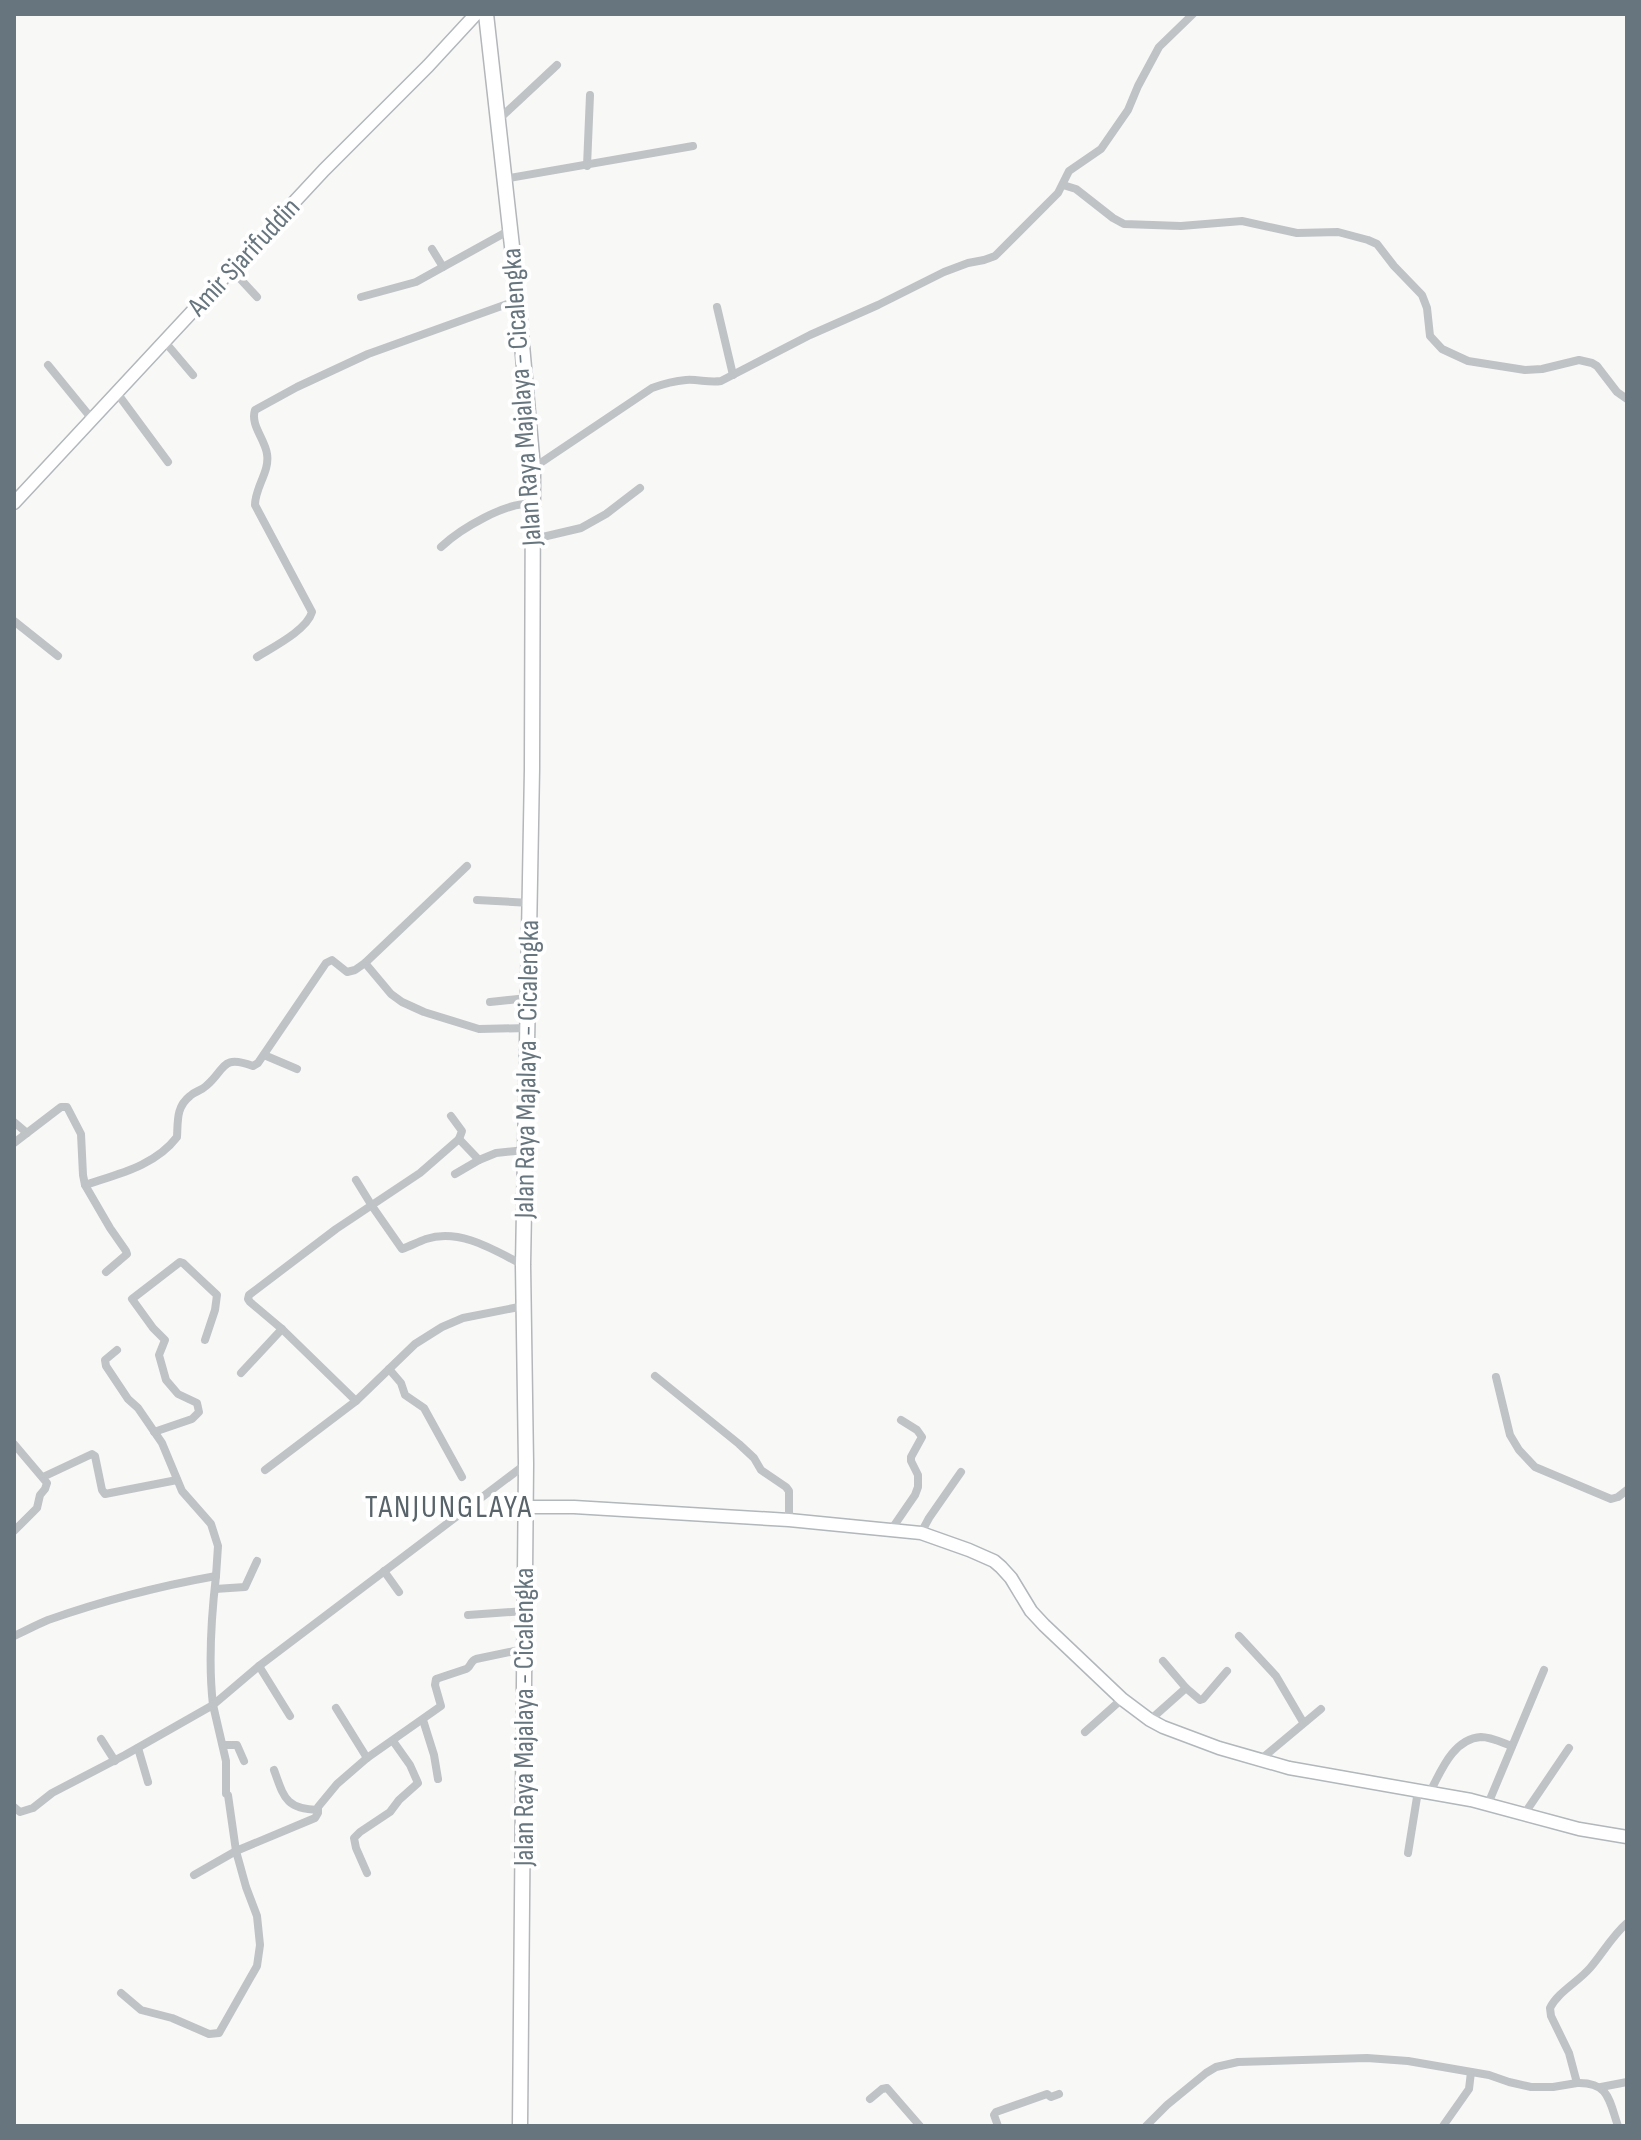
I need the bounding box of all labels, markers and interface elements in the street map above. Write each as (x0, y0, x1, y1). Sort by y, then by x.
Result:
street label: Amir Sjarifuddin (180, 191, 307, 324)
street label: Jalan Raya Majalaya - Cicalengka (495, 247, 549, 548)
street label: Jalan Raya Majalaya - Cicalengka (508, 919, 546, 1220)
district label: TANJUNGLAYA (365, 1488, 533, 1527)
street label: Jalan Raya Majalaya - Cicalengka (508, 1568, 541, 1867)

